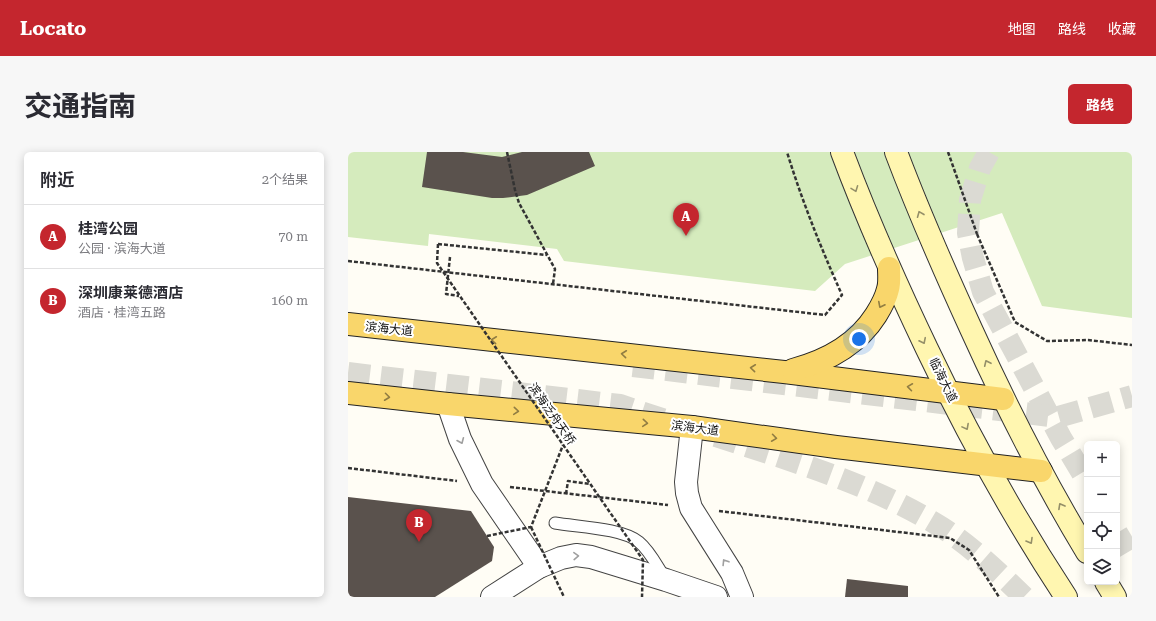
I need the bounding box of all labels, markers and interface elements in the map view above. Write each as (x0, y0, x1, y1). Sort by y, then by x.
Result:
text: Locato (20, 17, 86, 40)
text: 地图 (1008, 21, 1036, 37)
text: 路线 (1058, 21, 1086, 37)
text: 收藏 (1108, 21, 1136, 37)
button: 路线 (1068, 84, 1132, 124)
text: 交通指南 (24, 90, 136, 123)
text: 附近 (40, 170, 74, 190)
text: 2个结果 (262, 172, 308, 187)
one-way arrow (851, 185, 859, 192)
pin: A (673, 203, 699, 236)
one-way arrow (917, 211, 925, 218)
text: 桂湾公园 (78, 220, 138, 238)
text: A (48, 229, 58, 244)
text: 70 m (278, 229, 308, 244)
text: 公园 · 滨海大道 (78, 241, 166, 256)
text: 深圳康莱德酒店 (78, 284, 183, 302)
text: B (48, 293, 58, 308)
text: 160 m (271, 293, 308, 308)
one-way arrow (878, 301, 886, 308)
text: 酒店 · 桂湾五路 (78, 305, 166, 320)
street label: 滨海大道 (364, 320, 414, 338)
your location (849, 329, 869, 349)
one-way arrow (491, 336, 497, 345)
one-way arrow (918, 337, 926, 344)
one-way arrow (621, 350, 627, 359)
street label: 临海大道 (926, 355, 960, 405)
one-way arrow (984, 360, 992, 368)
one-way arrow (750, 364, 756, 373)
street label: 滨海泛舟天桥 (526, 380, 578, 448)
one-way arrow (907, 383, 913, 392)
one-way arrow (384, 392, 390, 401)
one-way arrow (513, 406, 519, 415)
one-way arrow (642, 418, 648, 427)
street label: 滨海大道 (670, 418, 720, 438)
one-way arrow (962, 423, 969, 431)
one-way arrow (771, 434, 778, 443)
one-way arrow (457, 437, 465, 444)
map controls (1084, 441, 1120, 585)
button: + (1084, 441, 1120, 477)
button: − (1084, 477, 1120, 513)
one-way arrow (1058, 503, 1065, 510)
pin: B (406, 509, 432, 542)
button: locate (1084, 513, 1120, 549)
one-way arrow (1026, 537, 1033, 544)
button: layers (1084, 549, 1120, 585)
one-way arrow (573, 552, 579, 561)
one-way arrow (722, 559, 730, 566)

